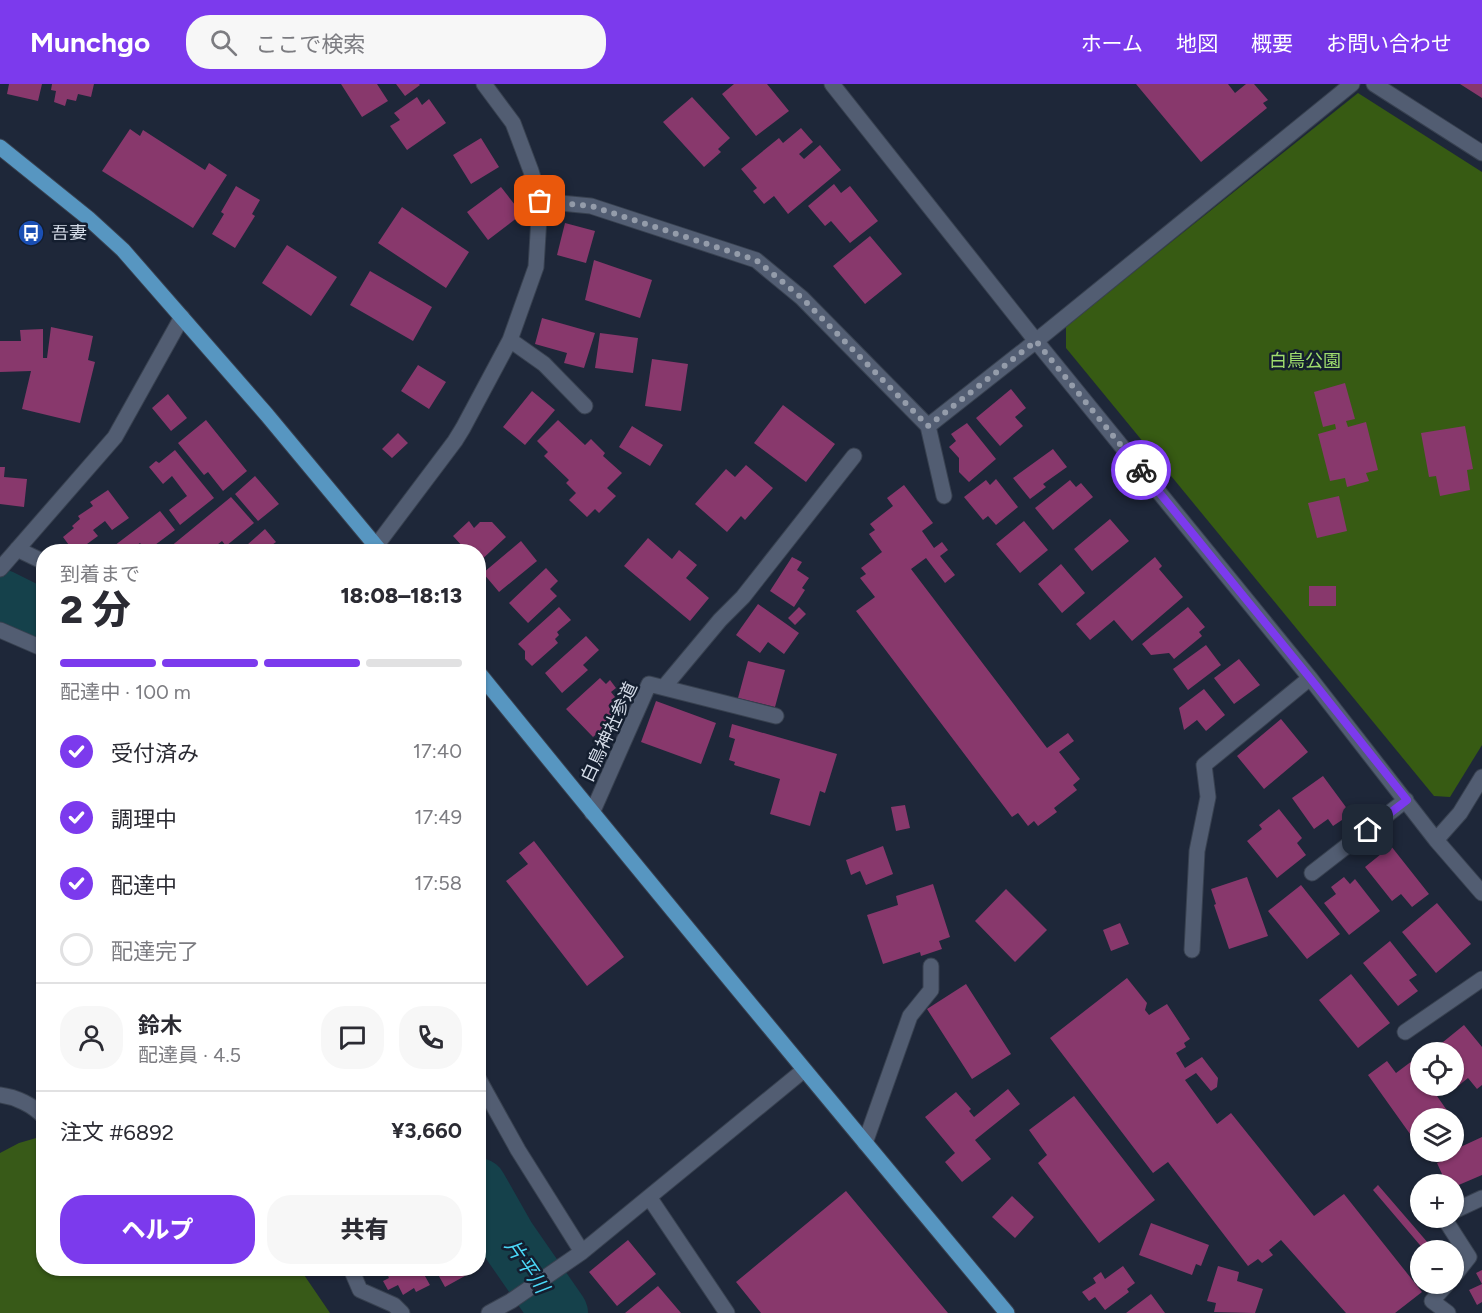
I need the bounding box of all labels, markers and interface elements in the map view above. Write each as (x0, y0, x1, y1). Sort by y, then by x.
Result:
search box (186, 15, 606, 69)
text: Munchgo (30, 25, 150, 59)
icon: search (207, 26, 240, 59)
text: ここで検索 (255, 31, 365, 58)
text: ホーム (1081, 31, 1143, 56)
text: 地図 (1176, 31, 1218, 56)
text: 概要 (1251, 31, 1293, 56)
text: お問い合わせ (1326, 31, 1452, 56)
pin (514, 175, 565, 226)
icon: bag (523, 184, 556, 217)
bus stop icon: 吾妻 (16, 218, 46, 248)
place label: 吾妻 (51, 222, 87, 244)
park label: 白鳥公園 (1269, 350, 1341, 372)
courier (1111, 440, 1171, 500)
icon: bike (1125, 454, 1158, 487)
text: 到着まで (60, 562, 140, 586)
text: 18:08–18:13 (341, 582, 462, 609)
text: 2 分 (60, 586, 131, 633)
street label: 白鳥神社参道 (576, 678, 642, 786)
text: 配達中 · 100 m (60, 680, 191, 704)
icon: check (60, 735, 93, 768)
text: 17:40 (413, 739, 462, 763)
text: 受付済み (111, 740, 199, 767)
icon: check (60, 801, 93, 834)
pin (1342, 804, 1393, 855)
text: 17:49 (414, 805, 462, 829)
text: 調理中 (111, 806, 177, 833)
icon: home (1351, 813, 1384, 846)
icon: check (60, 867, 93, 900)
text: 17:58 (414, 871, 462, 895)
text: 配達中 (111, 872, 177, 899)
text: 配達完了 (111, 938, 199, 965)
button: person (60, 1006, 123, 1069)
button: chat (321, 1006, 384, 1069)
button: phone (399, 1006, 462, 1069)
text: 鈴木 (138, 1012, 182, 1039)
map controls (1410, 1042, 1464, 1294)
button: locate (1410, 1042, 1464, 1096)
text: 配達員 · 4.5 (138, 1043, 241, 1067)
button: layers (1410, 1108, 1464, 1162)
text: ¥3,660 (391, 1117, 462, 1144)
text: 注文 #6892 (60, 1119, 174, 1146)
button: + (1410, 1174, 1464, 1228)
button: ヘルプ (60, 1195, 255, 1264)
button: 共有 (267, 1195, 462, 1264)
water label: 片平川 (500, 1235, 555, 1299)
button: − (1410, 1240, 1464, 1294)

